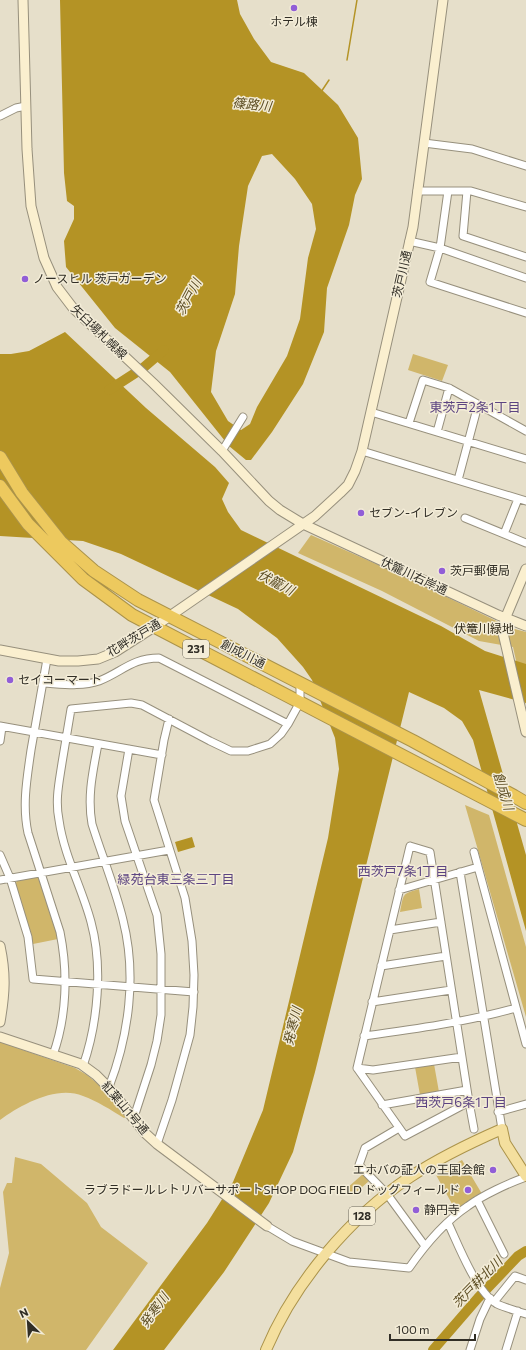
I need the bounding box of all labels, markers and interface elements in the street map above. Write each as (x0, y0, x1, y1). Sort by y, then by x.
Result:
marker: ホテル棟 (289, 3, 299, 13)
place label: ホテル棟 (270, 14, 318, 28)
water label: 篠路川 (232, 94, 274, 114)
street label: 茨戸川通 (389, 249, 413, 299)
place label: ノースヒル 茨戸ガーデン (33, 271, 167, 285)
marker: ノースヒル 茨戸ガーデン (20, 274, 30, 284)
water label: 茨戸川 (172, 274, 205, 318)
street label: 矢臼場札幌線 (69, 301, 130, 361)
district label: 東茨戸2条1丁目 (430, 399, 520, 415)
place label: セブン-イレブン (369, 505, 458, 519)
marker: セブン-イレブン (356, 508, 366, 518)
street label: 伏籠川右岸通 (379, 554, 450, 597)
place label: 茨戸郵便局 (450, 563, 510, 577)
water label: 伏籠川 (255, 566, 299, 599)
marker: 茨戸郵便局 (437, 566, 447, 576)
street label: 花畔茨戸通 (104, 616, 163, 659)
park label: 伏篭川緑地 (454, 621, 514, 635)
street label: 創成川通 (219, 636, 268, 670)
road number: 231 (183, 640, 209, 658)
place label: セイコーマート (18, 672, 102, 686)
marker: セイコーマート (5, 675, 15, 685)
water label: 創成川 (491, 770, 518, 814)
district label: 西茨戸7条1丁目 (358, 863, 448, 879)
district label: 緑苑台東三条三丁目 (117, 871, 235, 887)
water label: 発寒川 (280, 1003, 305, 1047)
street label: 紅葉山1号通 (99, 1078, 152, 1137)
district label: 西茨戸6条1丁目 (415, 1094, 507, 1110)
place label: エホバの証人の王国会館 (353, 1162, 485, 1176)
marker: エホバの証人の王国会館 (488, 1165, 498, 1175)
place label: ラブラドールレトリバーサポートSHOP DOG FIELD ドッグフィールド (84, 1182, 460, 1196)
marker: ラブラドールレトリバーサポートSHOP DOG FIELD ドッグフィールド (463, 1185, 473, 1195)
place label: 静円寺 (424, 1202, 460, 1216)
marker: 静円寺 (411, 1205, 421, 1215)
road number: 128 (349, 1207, 375, 1225)
water label: 茨戸耕北川 (449, 1252, 507, 1311)
water label: 発寒川 (136, 1288, 173, 1330)
north arrow (8, 1302, 48, 1342)
text: N (17, 1305, 30, 1320)
scale bar (390, 1316, 475, 1342)
text: 100 m (396, 1322, 430, 1336)

